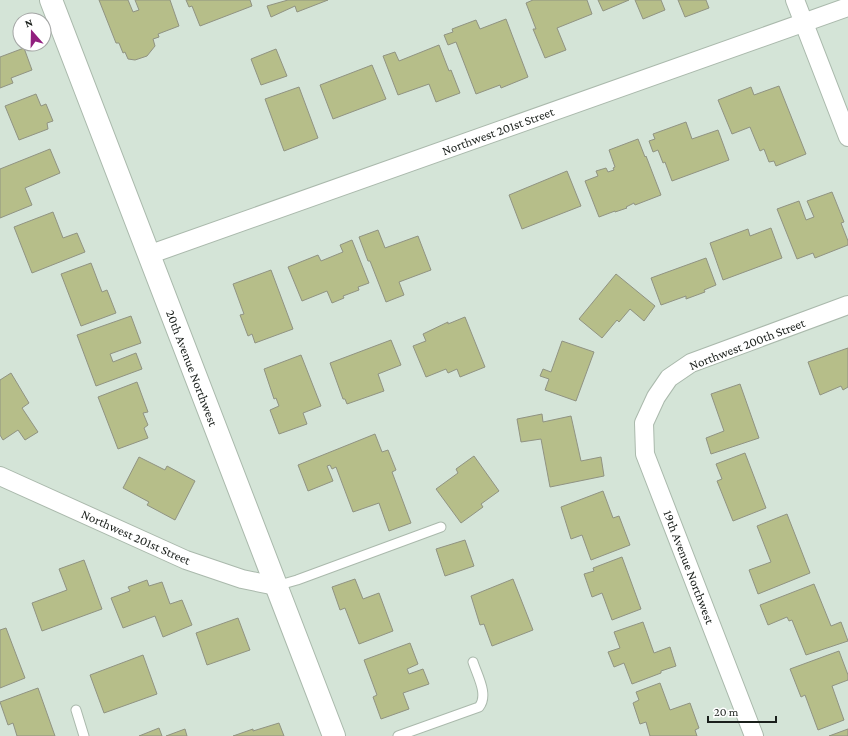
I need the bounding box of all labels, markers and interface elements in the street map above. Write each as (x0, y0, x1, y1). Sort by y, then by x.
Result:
north arrow (12, 12, 52, 52)
text: N (23, 16, 35, 30)
street label: Northwest 201st Street (440, 104, 557, 158)
street label: 20th Avenue Northwest (163, 308, 221, 429)
street label: Northwest 200th Street (687, 315, 808, 373)
street label: Northwest 201st Street (79, 506, 194, 568)
street label: 19th Avenue Northwest (660, 508, 718, 627)
scale bar (708, 698, 776, 724)
text: 20 m (714, 705, 739, 719)

